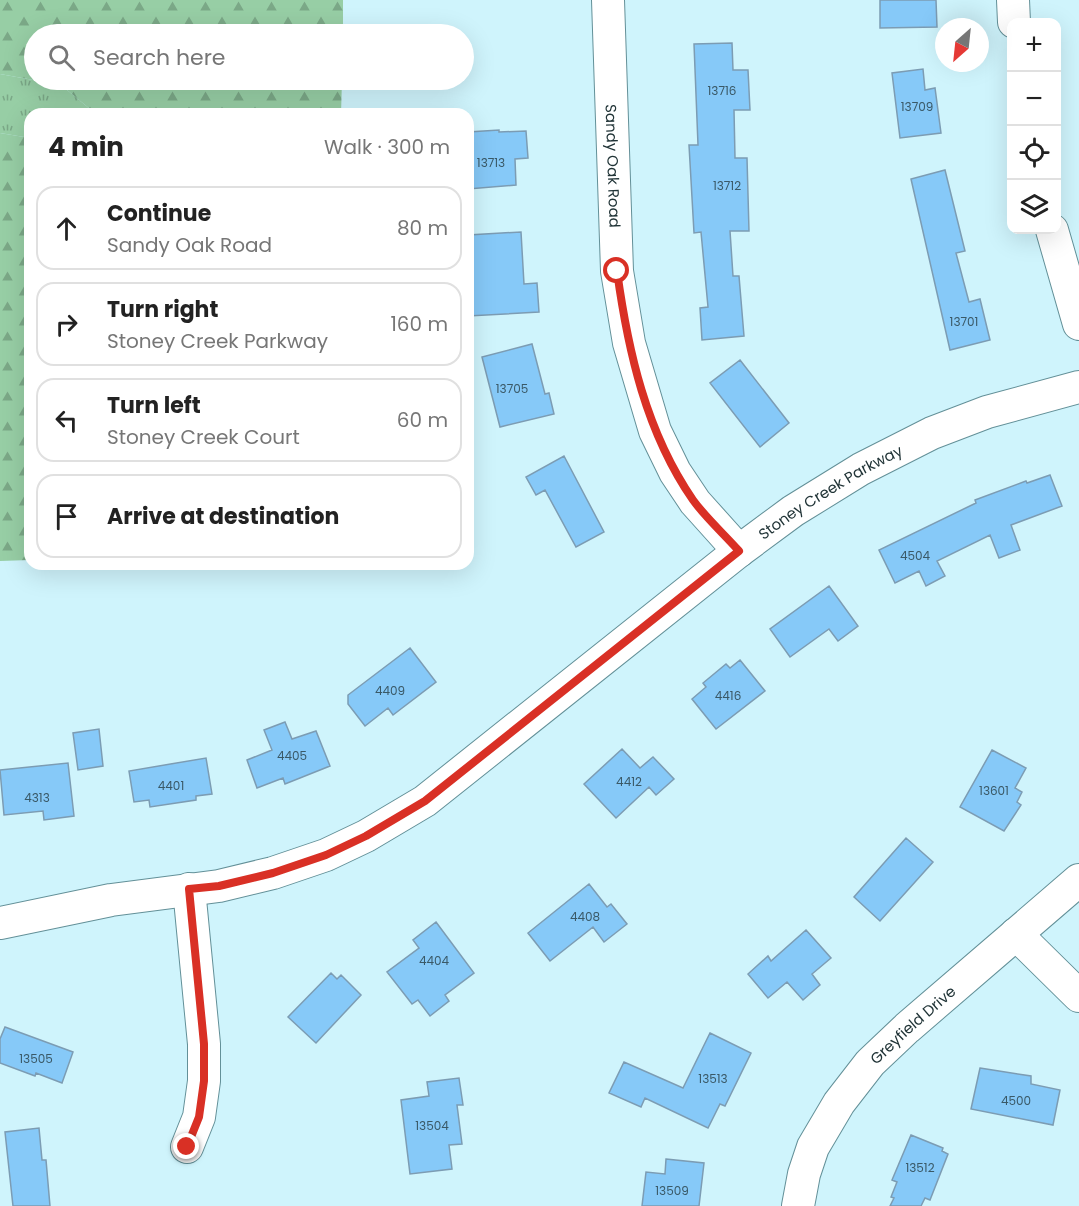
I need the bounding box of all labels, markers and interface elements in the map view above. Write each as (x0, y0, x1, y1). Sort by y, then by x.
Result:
north arrow (935, 18, 989, 72)
map controls (1007, 18, 1061, 234)
button: + (1007, 18, 1061, 72)
search box (24, 24, 474, 90)
icon: search (45, 41, 78, 74)
text: Search here (93, 42, 226, 73)
button: − (1007, 72, 1061, 126)
house number: 13716 (708, 82, 736, 99)
house number: 13709 (901, 98, 933, 115)
street label: Sandy Oak Road (601, 104, 626, 228)
button: locate (1007, 126, 1061, 180)
text: 4 min (48, 129, 124, 165)
text: Walk · 300 m (324, 133, 450, 161)
house number: 13713 (477, 154, 505, 171)
house number: 13712 (713, 177, 741, 194)
button: layers (1007, 180, 1061, 234)
text: Continue (107, 198, 211, 229)
icon: ahead (50, 212, 83, 245)
text: 80 m (397, 214, 448, 242)
text: Sandy Oak Road (107, 231, 272, 259)
route start (603, 257, 629, 283)
text: Turn right (107, 294, 218, 325)
icon: right (50, 308, 83, 341)
text: 160 m (390, 310, 448, 338)
house number: 13701 (950, 313, 978, 330)
text: Stoney Creek Parkway (107, 327, 328, 355)
house number: 13705 (496, 380, 528, 397)
text: Turn left (107, 390, 201, 421)
icon: left (50, 404, 83, 437)
text: 60 m (397, 406, 448, 434)
text: Stoney Creek Court (107, 423, 300, 451)
street label: Stoney Creek Parkway (754, 439, 906, 544)
icon: arrive (50, 500, 83, 533)
text: Arrive at destination (107, 501, 339, 532)
house number: 4504 (900, 547, 931, 564)
house number: 4409 (375, 682, 405, 699)
house number: 4416 (715, 687, 741, 704)
house number: 4405 (277, 747, 307, 764)
house number: 4412 (616, 773, 642, 790)
house number: 4401 (158, 777, 184, 794)
house number: 13601 (979, 782, 1009, 799)
house number: 4313 (24, 789, 50, 806)
house number: 4408 (570, 908, 600, 925)
house number: 4404 (419, 952, 450, 969)
street label: Greyfield Drive (865, 981, 960, 1069)
house number: 13505 (19, 1050, 53, 1067)
house number: 13513 (698, 1070, 728, 1087)
house number: 4500 (1001, 1092, 1031, 1109)
house number: 13504 (415, 1117, 449, 1134)
route end (173, 1133, 199, 1159)
house number: 13512 (905, 1159, 935, 1176)
house number: 13509 (655, 1182, 689, 1199)

